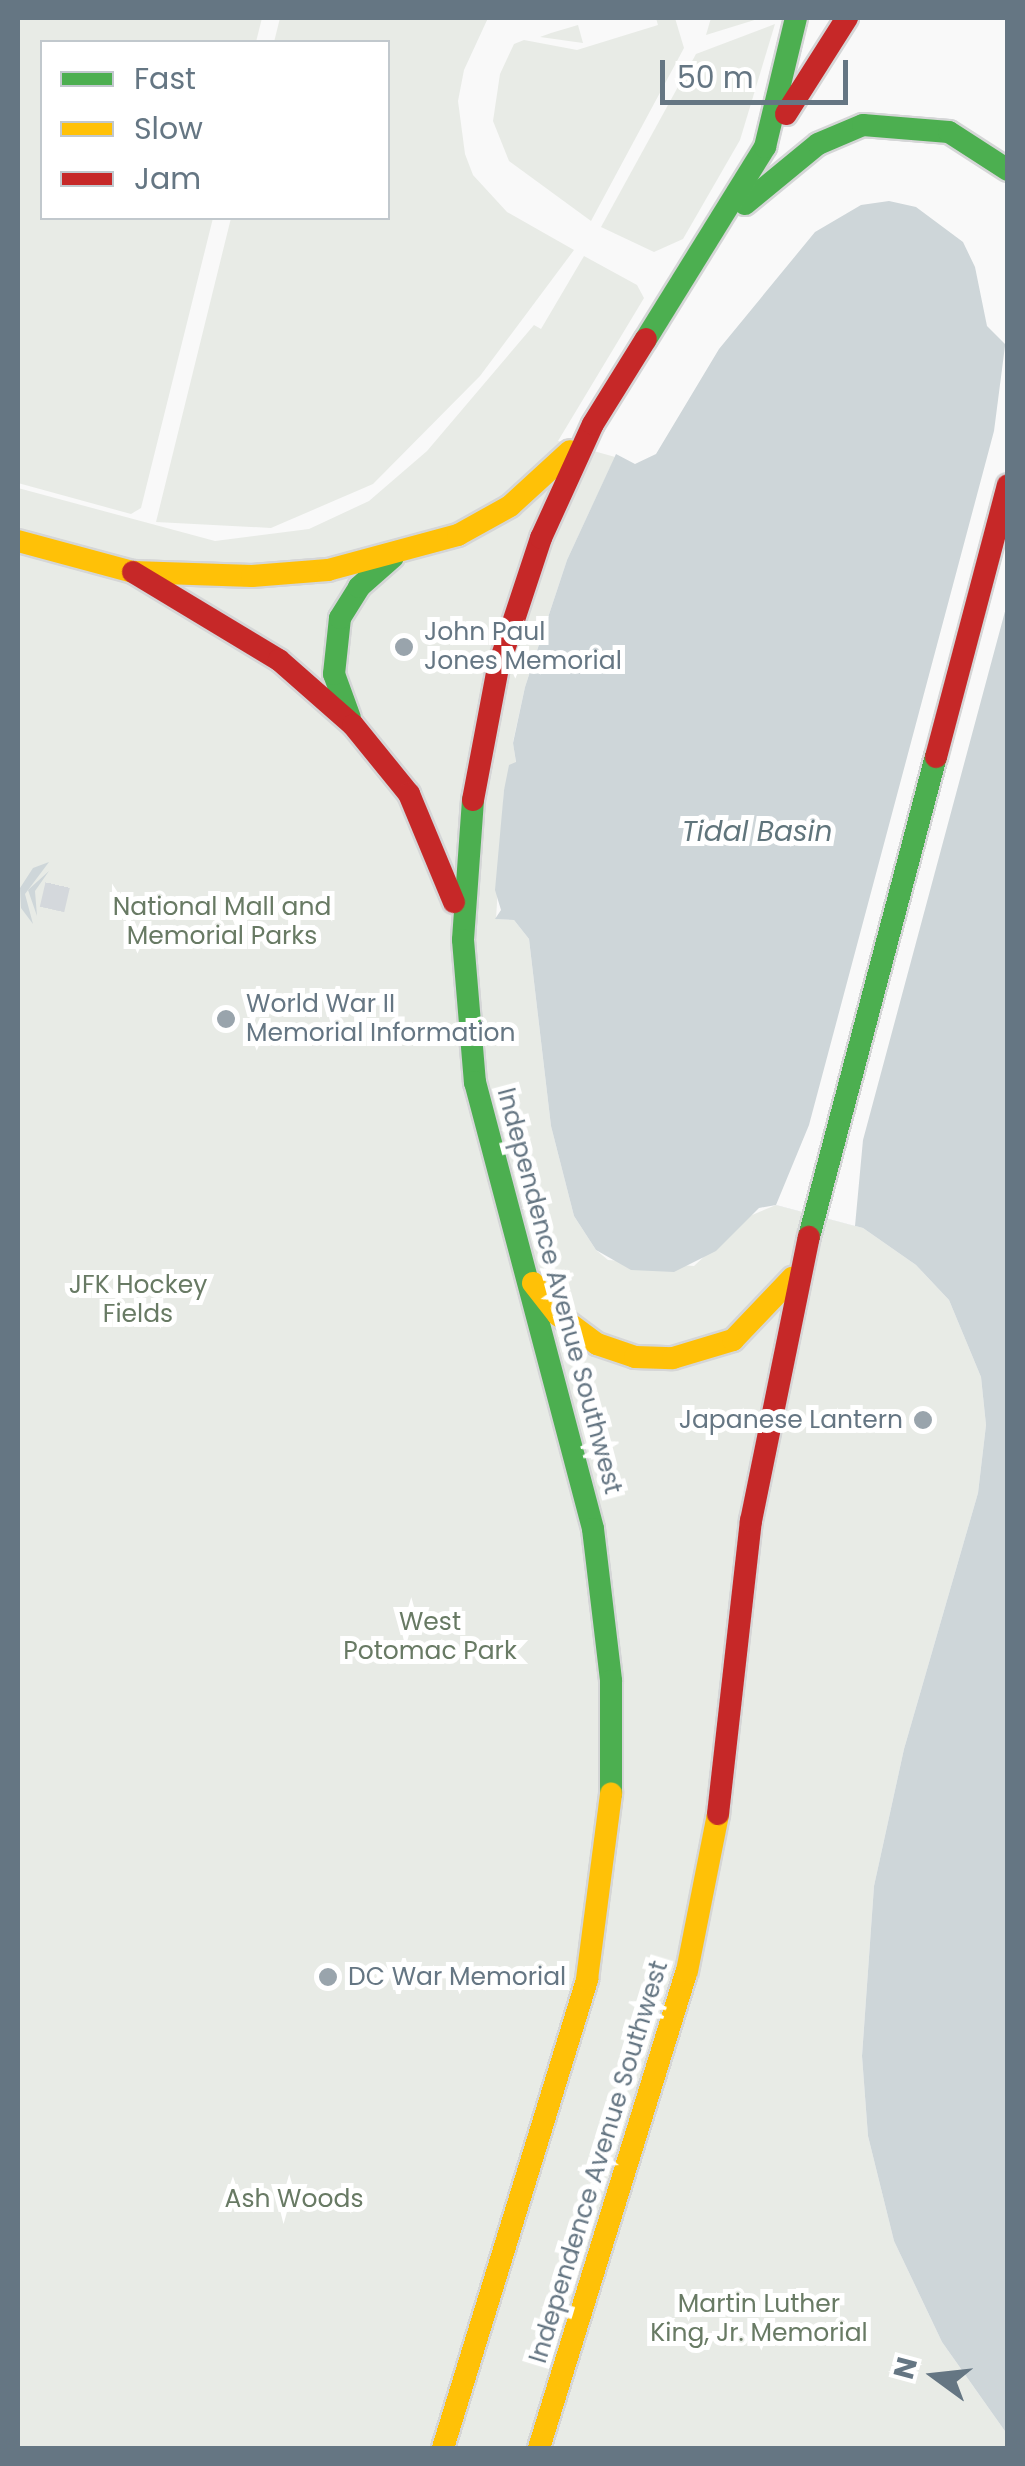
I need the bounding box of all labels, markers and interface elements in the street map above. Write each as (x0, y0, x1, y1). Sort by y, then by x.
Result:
legend (40, 40, 390, 220)
scale bar (665, 40, 852, 102)
text: 50 m (677, 56, 754, 99)
text: Fast (134, 57, 196, 100)
text: Slow (134, 107, 203, 150)
text: Jam (134, 157, 201, 200)
place label: John Paul Jones Memorial (424, 618, 622, 677)
marker: John Paul Jones Memorial (393, 636, 415, 658)
water label: Tidal Basin (682, 815, 832, 849)
park label: National Mall and Memorial Parks (113, 893, 331, 952)
place label: World War II Memorial Information (246, 990, 516, 1049)
marker: World War II Memorial Information (215, 1008, 237, 1030)
street label: Independence Avenue Southwest (490, 1085, 628, 1497)
park label: JFK Hockey Fields (69, 1271, 207, 1330)
place label: Japanese Lantern (679, 1405, 903, 1435)
marker: Japanese Lantern (912, 1409, 934, 1431)
park label: West Potomac Park (343, 1608, 517, 1667)
street label: Independence Avenue Southwest (523, 1957, 675, 2367)
place label: DC War Memorial (348, 1962, 566, 1992)
marker: DC War Memorial (317, 1966, 339, 1988)
park label: Ash Woods (225, 2184, 363, 2214)
park label: Martin Luther King, Jr. Memorial (650, 2290, 868, 2349)
north arrow (885, 2326, 985, 2426)
text: N (884, 2353, 927, 2383)

